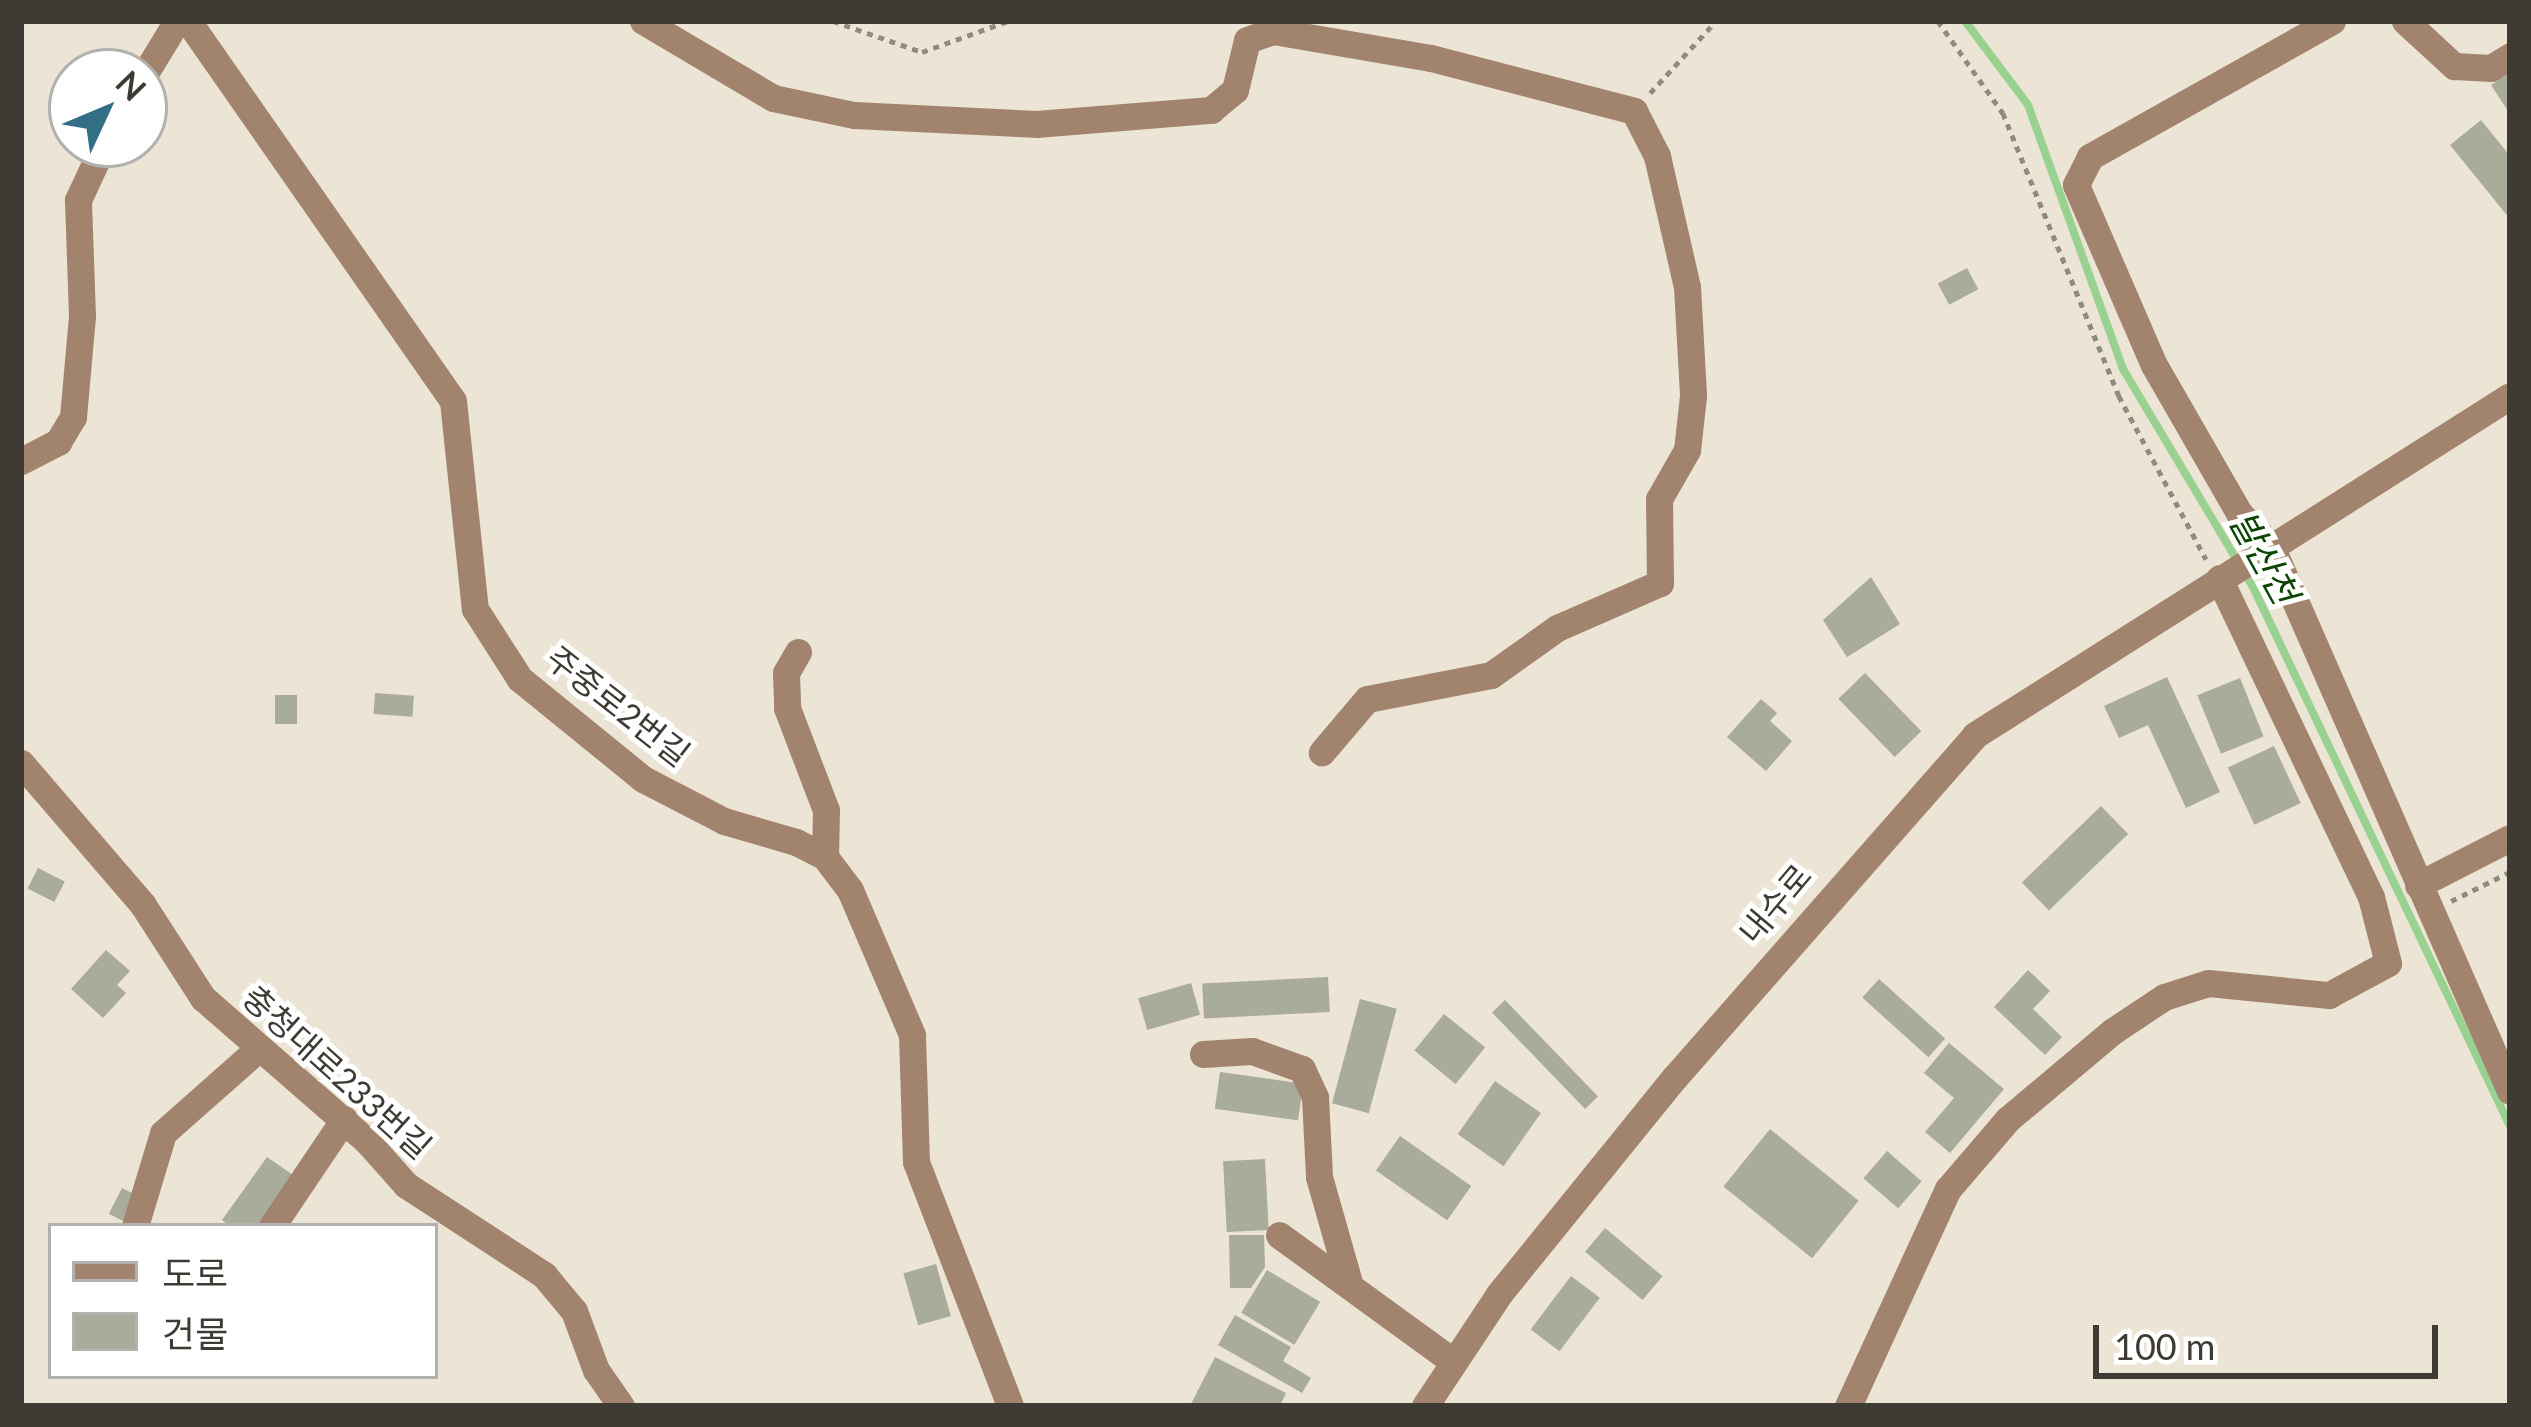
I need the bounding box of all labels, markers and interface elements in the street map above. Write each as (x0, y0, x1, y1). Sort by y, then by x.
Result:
north arrow (48, 48, 168, 168)
text: N (109, 62, 155, 108)
water label: 발산천 (2221, 503, 2307, 611)
street label: 주중로2번길 (538, 638, 698, 774)
street label: 내수로 (1731, 856, 1819, 952)
street label: 충청대로233번길 (235, 977, 439, 1167)
legend (48, 1223, 438, 1379)
text: 도로 (162, 1251, 228, 1295)
scale bar (2099, 1301, 2444, 1375)
text: 건물 (162, 1311, 228, 1355)
text: 100 m (2114, 1324, 2215, 1368)

